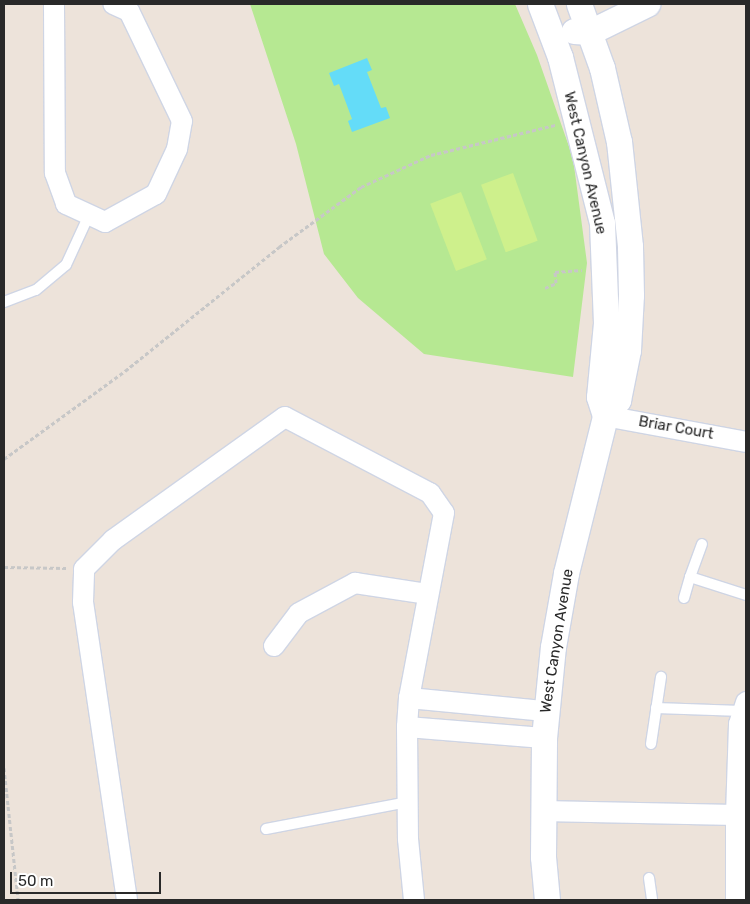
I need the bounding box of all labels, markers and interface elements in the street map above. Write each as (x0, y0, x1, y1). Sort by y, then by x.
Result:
street label: West Canyon Avenue (560, 90, 610, 236)
street label: Briar Court (637, 413, 715, 443)
street label: West Canyon Avenue (537, 567, 577, 715)
scale bar (12, 862, 164, 894)
text: 50 m (18, 872, 53, 890)

